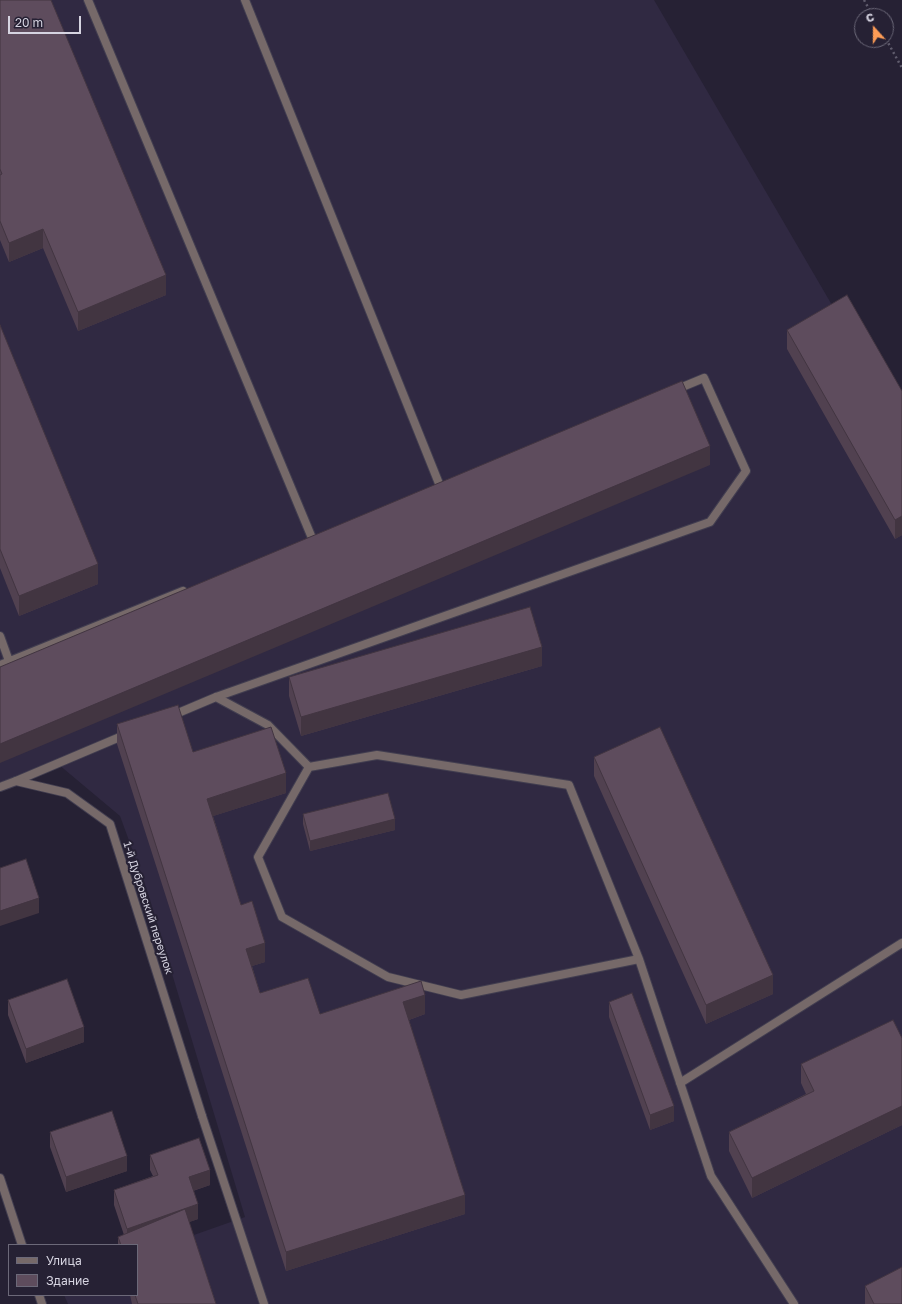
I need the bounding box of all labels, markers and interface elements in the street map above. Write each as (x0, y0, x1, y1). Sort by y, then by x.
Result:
scale bar (10, 8, 83, 34)
north arrow (854, 8, 894, 48)
text: С (864, 10, 876, 25)
text: 20 m (15, 15, 43, 30)
street label: 1-й Дубровский переулок (120, 840, 176, 976)
legend (8, 1244, 138, 1296)
text: Улица (46, 1253, 82, 1268)
text: Здание (46, 1273, 89, 1288)

